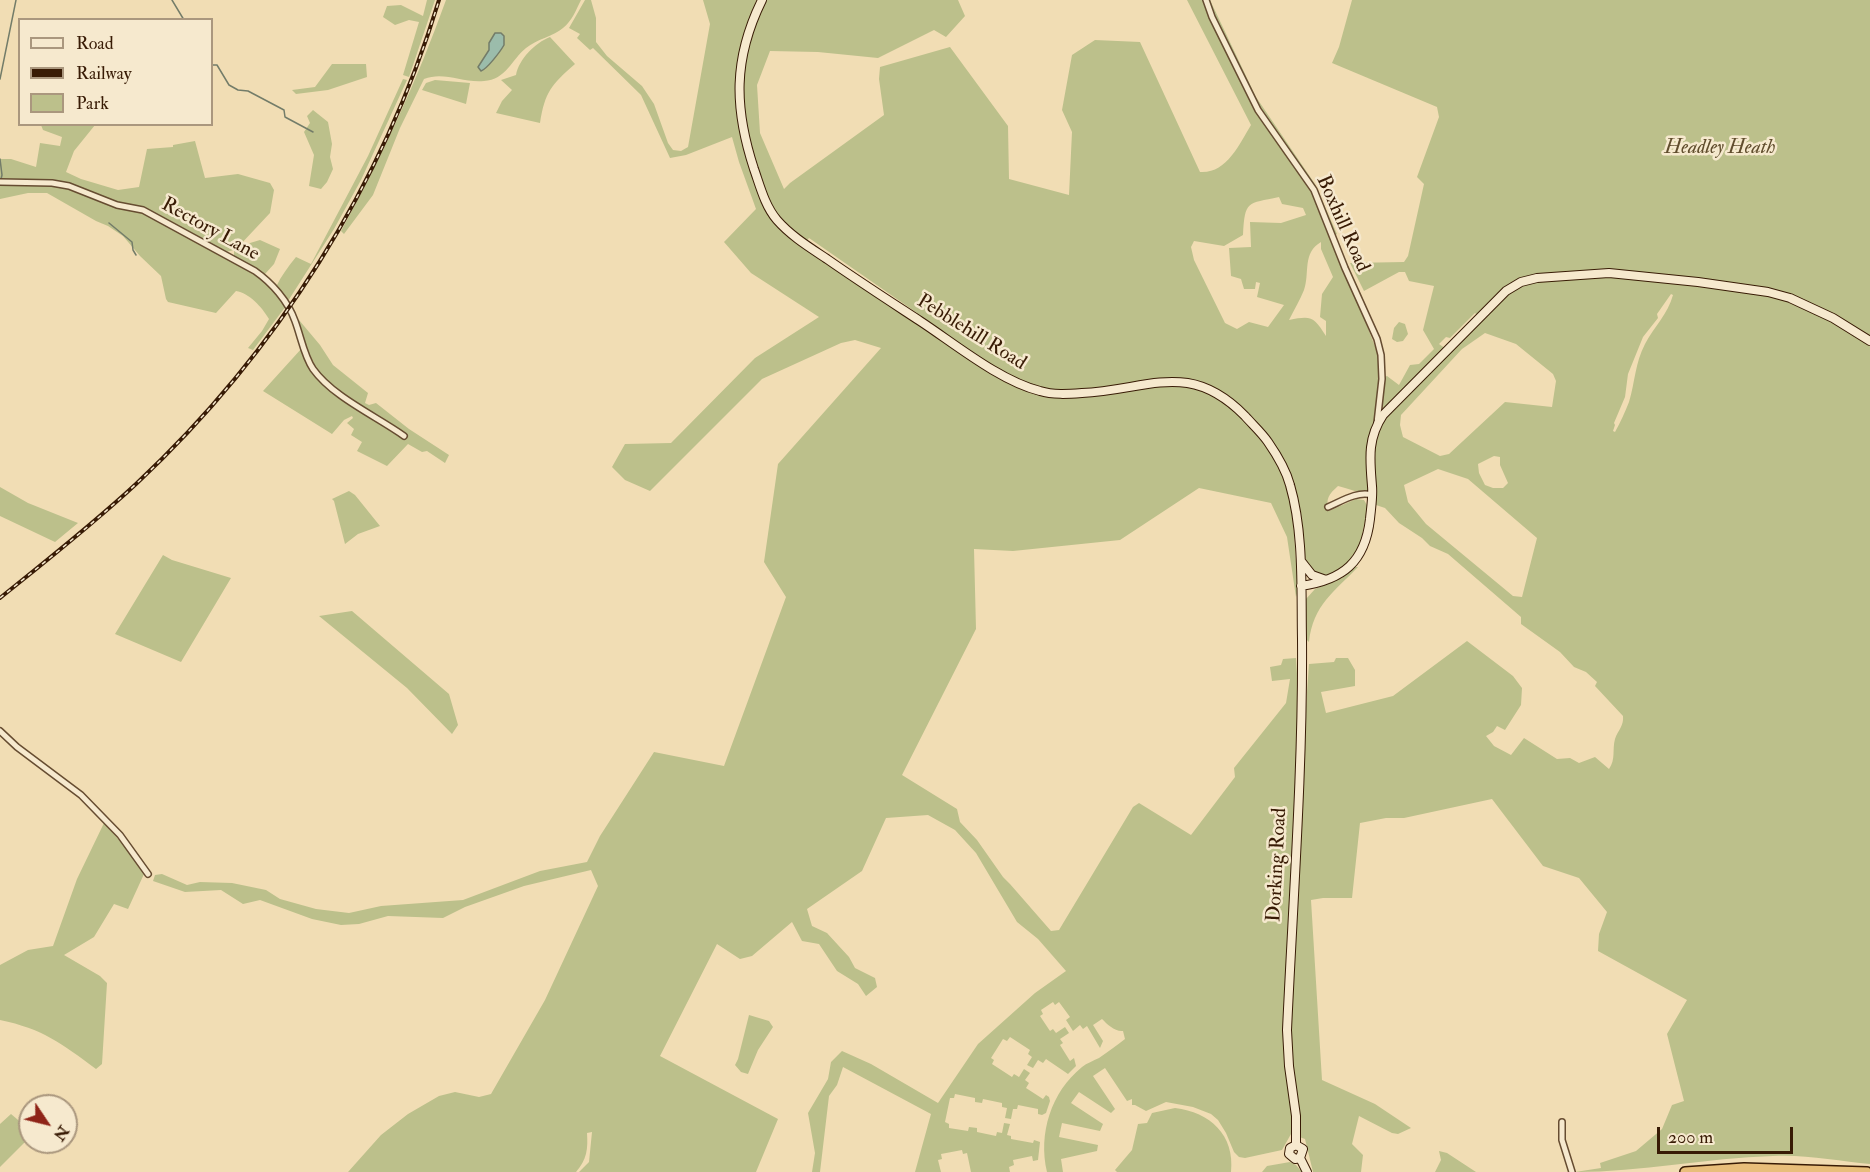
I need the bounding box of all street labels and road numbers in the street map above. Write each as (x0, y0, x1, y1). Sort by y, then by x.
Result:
street label: Boxhill Road (1310, 172, 1374, 276)
street label: Rectory Lane (157, 193, 263, 267)
street label: Pebblehill Road (912, 290, 1030, 376)
street label: Dorking Road (1263, 807, 1293, 923)

